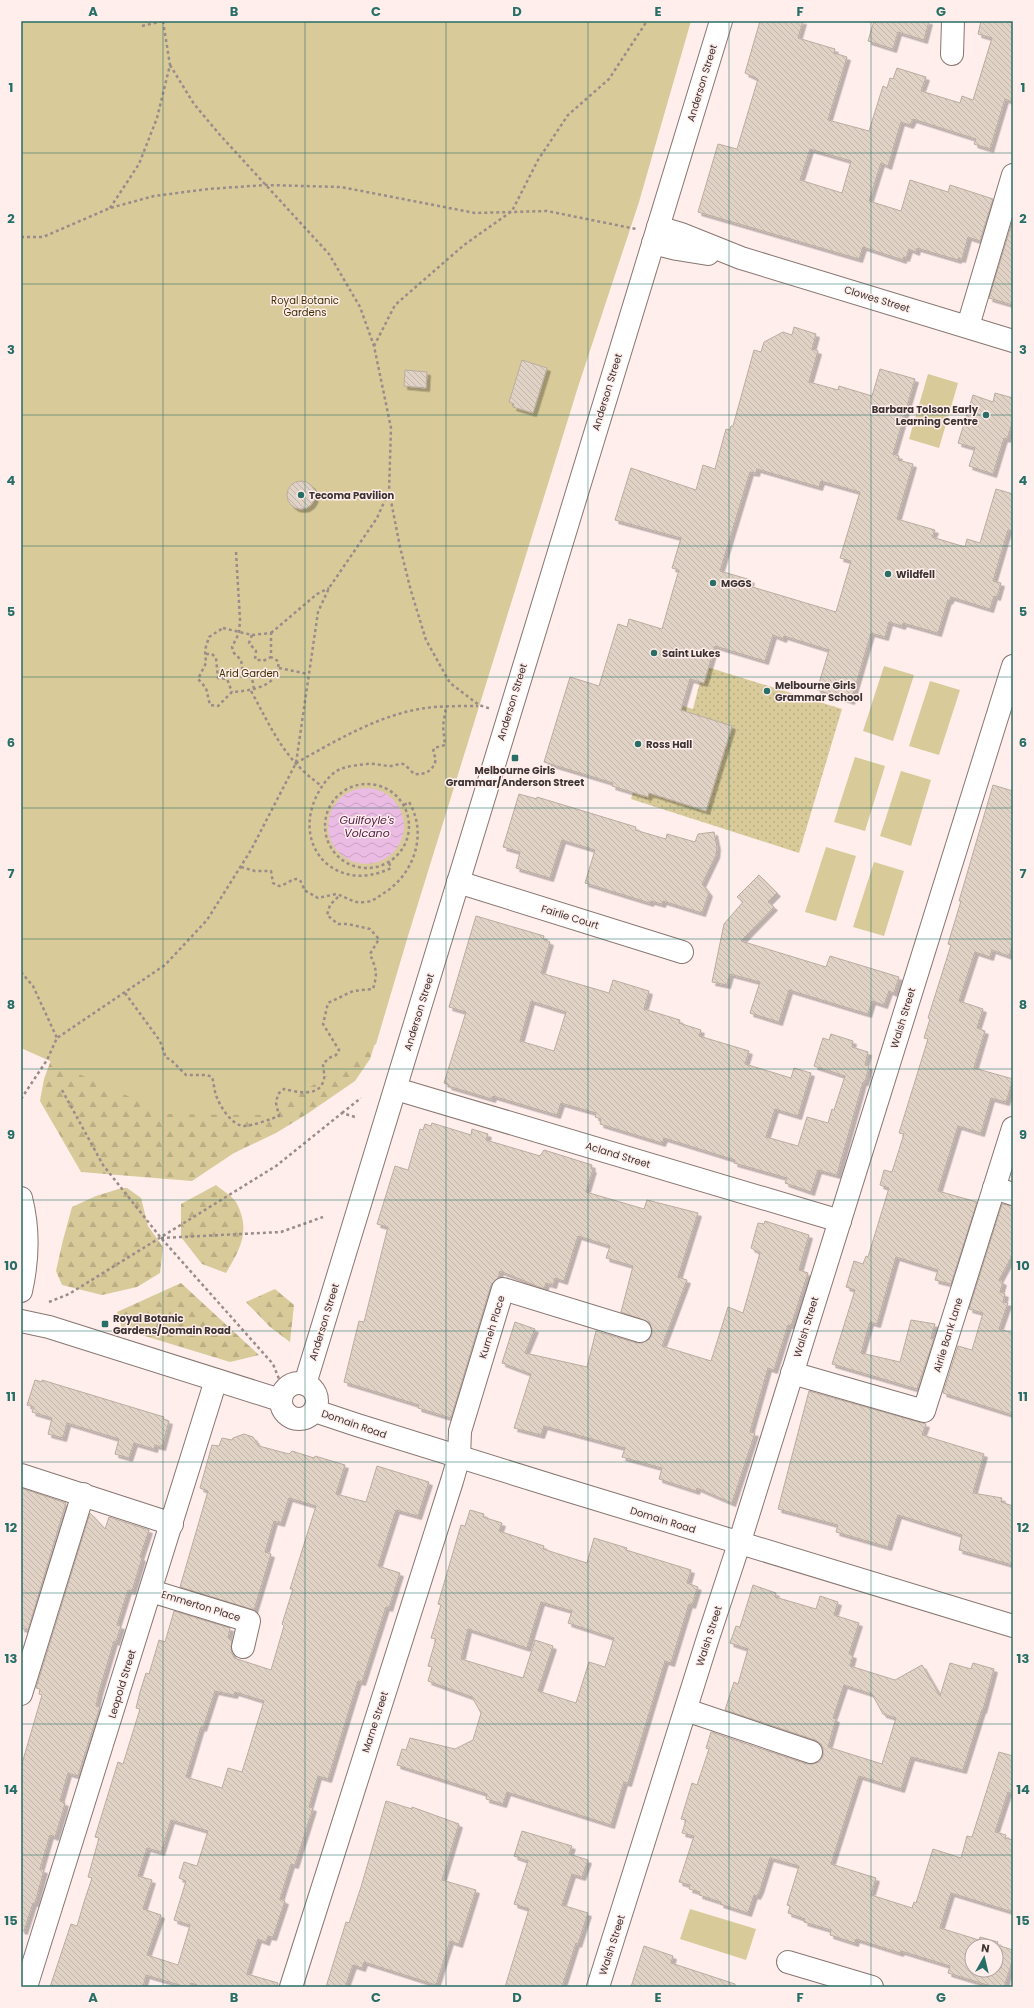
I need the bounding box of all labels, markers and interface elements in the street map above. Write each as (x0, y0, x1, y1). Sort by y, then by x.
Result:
text: A (88, 2, 98, 21)
text: B (230, 2, 239, 21)
text: C (371, 2, 381, 21)
text: D (512, 2, 522, 21)
text: E (654, 2, 662, 21)
text: F (796, 2, 804, 21)
text: G (936, 2, 946, 21)
street label: Anderson Street (683, 42, 721, 123)
text: 1 (9, 78, 13, 97)
text: 1 (1021, 78, 1025, 97)
text: 2 (7, 209, 15, 228)
text: 2 (1019, 209, 1027, 228)
street label: Clowes Street (842, 282, 912, 316)
park label: Royal Botanic Gardens (271, 293, 339, 320)
text: 3 (7, 340, 15, 359)
text: 3 (1019, 340, 1027, 359)
street label: Anderson Street (588, 351, 626, 432)
place label: Barbara Tolson Early Learning Centre (872, 402, 979, 429)
marker: Barbara Tolson Early Learning Centre (981, 410, 991, 420)
text: 4 (7, 471, 16, 490)
text: 4 (1019, 471, 1028, 490)
place label: Tecoma Pavilion (309, 488, 394, 503)
marker: Tecoma Pavilion (296, 490, 306, 500)
place label: Wildfell (896, 567, 935, 582)
marker: Wildfell (883, 569, 893, 579)
place label: MGGS (721, 576, 752, 591)
marker: MGGS (708, 578, 718, 588)
text: 5 (7, 602, 15, 621)
text: 5 (1019, 602, 1027, 621)
place label: Saint Lukes (662, 646, 721, 661)
marker: Saint Lukes (649, 648, 659, 658)
street label: Anderson Street (493, 661, 531, 742)
park label: Arid Garden (219, 666, 279, 681)
place label: Melbourne Girls Grammar School (775, 678, 863, 705)
marker: Melbourne Girls Grammar School (762, 686, 772, 696)
text: 6 (7, 733, 15, 752)
text: 6 (1019, 733, 1027, 752)
place label: Ross Hall (646, 737, 692, 752)
marker: Ross Hall (633, 739, 643, 749)
marker: Melbourne Girls Grammar/Anderson Street (510, 753, 520, 763)
place label: Melbourne Girls Grammar/Anderson Street (446, 763, 584, 790)
water label: Guilfoyle's Volcano (340, 812, 395, 841)
text: 7 (8, 864, 15, 883)
text: 7 (1020, 864, 1027, 883)
street label: Fairlie Court (539, 901, 601, 933)
street label: Anderson Street (400, 971, 438, 1052)
street label: Walsh Street (887, 986, 919, 1050)
text: 8 (7, 995, 15, 1014)
text: 8 (1019, 995, 1027, 1014)
text: 9 (7, 1125, 15, 1144)
text: 9 (1019, 1125, 1027, 1144)
street label: Acland Street (584, 1138, 653, 1172)
text: 10 (4, 1256, 18, 1275)
text: 10 (1016, 1256, 1030, 1275)
street label: Anderson Street (305, 1281, 343, 1362)
street label: Kurneh Place (475, 1294, 509, 1360)
street label: Walsh Street (790, 1295, 822, 1359)
street label: Airlie Bank Lane (929, 1296, 967, 1374)
place label: Royal Botanic Gardens/Domain Road (113, 1311, 231, 1338)
marker: Royal Botanic Gardens/Domain Road (100, 1319, 110, 1329)
text: 11 (6, 1387, 16, 1406)
text: 11 (1018, 1387, 1028, 1406)
street label: Domain Road (319, 1406, 389, 1442)
street label: Domain Road (628, 1503, 698, 1537)
text: 12 (5, 1518, 18, 1537)
text: 12 (1017, 1518, 1030, 1537)
street label: Emmerton Place (160, 1587, 242, 1625)
street label: Walsh Street (692, 1604, 726, 1668)
street label: Leopold Street (104, 1647, 140, 1720)
text: 13 (5, 1649, 18, 1668)
text: 13 (1017, 1649, 1030, 1668)
street label: Marne Street (358, 1689, 392, 1755)
text: 14 (4, 1780, 18, 1799)
text: 14 (1016, 1780, 1030, 1799)
text: 15 (4, 1911, 18, 1930)
text: 15 (1016, 1911, 1030, 1930)
street label: Walsh Street (595, 1913, 629, 1977)
north arrow (964, 1938, 1004, 1978)
text: N (980, 1940, 991, 1957)
text: A (88, 1988, 98, 2007)
text: B (230, 1988, 239, 2007)
text: C (371, 1988, 381, 2007)
text: D (512, 1988, 522, 2007)
text: E (654, 1988, 662, 2007)
text: F (796, 1988, 804, 2007)
text: G (936, 1988, 946, 2007)

